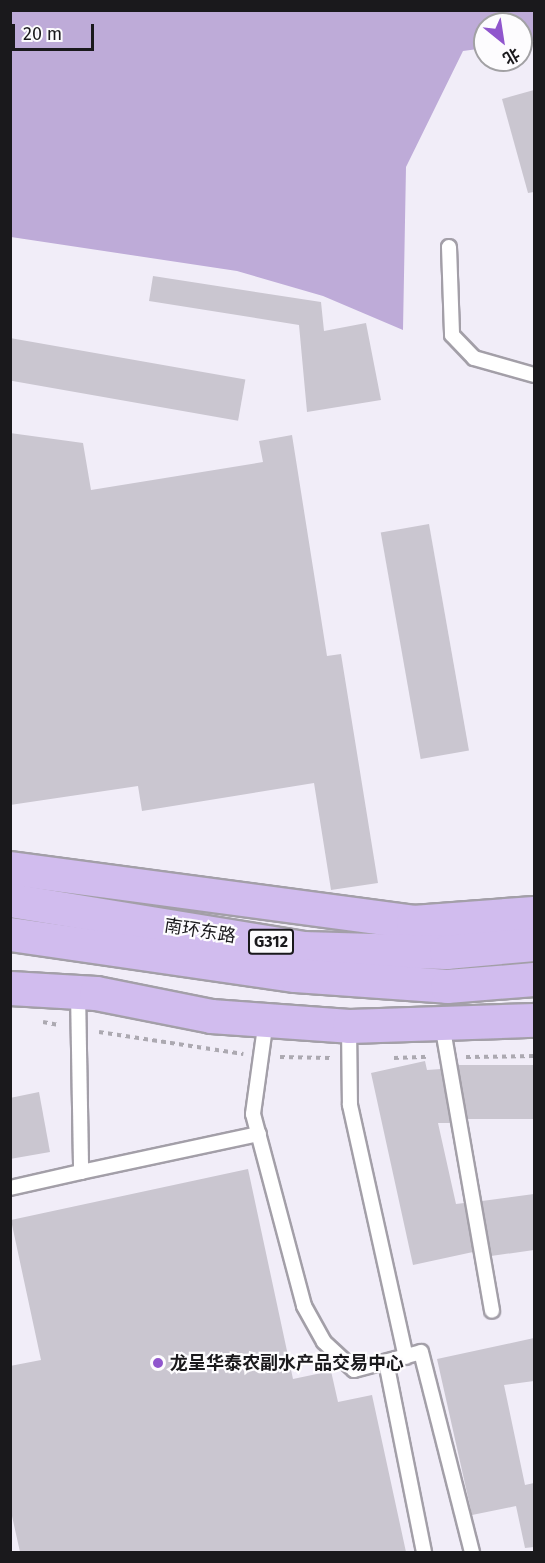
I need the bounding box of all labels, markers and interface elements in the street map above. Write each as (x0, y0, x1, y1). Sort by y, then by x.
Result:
scale bar (15, 12, 98, 50)
north arrow (473, 12, 533, 72)
text: 20 m (23, 23, 62, 45)
text: 北 (500, 44, 523, 69)
street label: 南环东路 (163, 915, 237, 947)
road number: G312 (247, 929, 295, 955)
place label: 龙呈华泰农副水产品交易中心 (170, 1352, 404, 1374)
marker: 龙呈华泰农副水产品交易中心 (151, 1356, 165, 1370)

